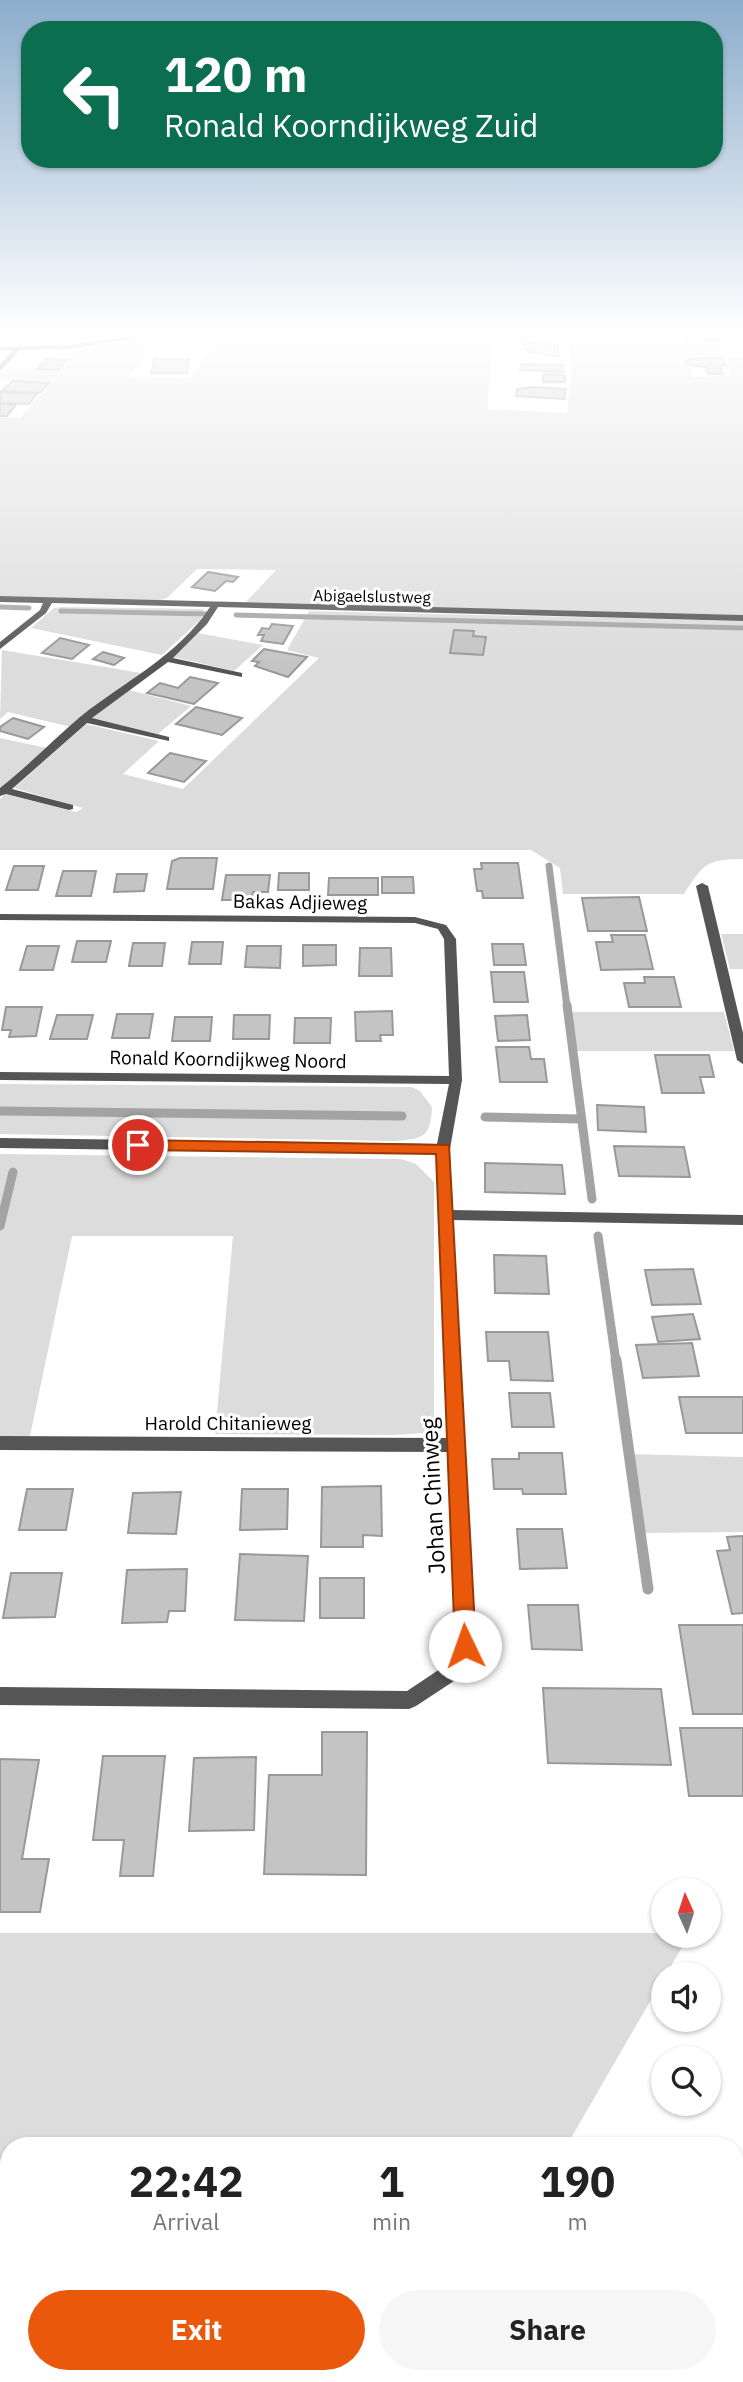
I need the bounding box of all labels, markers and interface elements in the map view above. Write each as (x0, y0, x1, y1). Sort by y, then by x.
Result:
text: 120 m (164, 42, 308, 105)
icon: left (49, 49, 140, 140)
text: Ronald Koorndijkweg Zuid (164, 104, 538, 146)
street label: Abigaelslustweg (313, 585, 432, 607)
street label: Bakas Adjieweg (233, 889, 367, 915)
street label: Ronald Koorndijkweg Noord (109, 1045, 347, 1073)
pin (108, 1115, 168, 1175)
icon: arrive (119, 1126, 157, 1164)
street label: Harold Chitanieweg (145, 1411, 311, 1435)
street label: Johan Chinweg (413, 1417, 451, 1575)
position arrow (428, 1609, 502, 1683)
north arrow (651, 1878, 721, 1948)
map controls (651, 1878, 721, 2116)
button: sound (651, 1962, 721, 2032)
button: search (651, 2046, 721, 2116)
text: 22:42 (129, 2154, 243, 2209)
text: 1 (379, 2154, 404, 2209)
text: 190 (540, 2154, 615, 2209)
text: Arrival (153, 2206, 220, 2236)
text: min (372, 2206, 411, 2236)
text: m (567, 2206, 588, 2236)
button: Exit (28, 2290, 365, 2370)
button: Share (379, 2290, 716, 2370)

